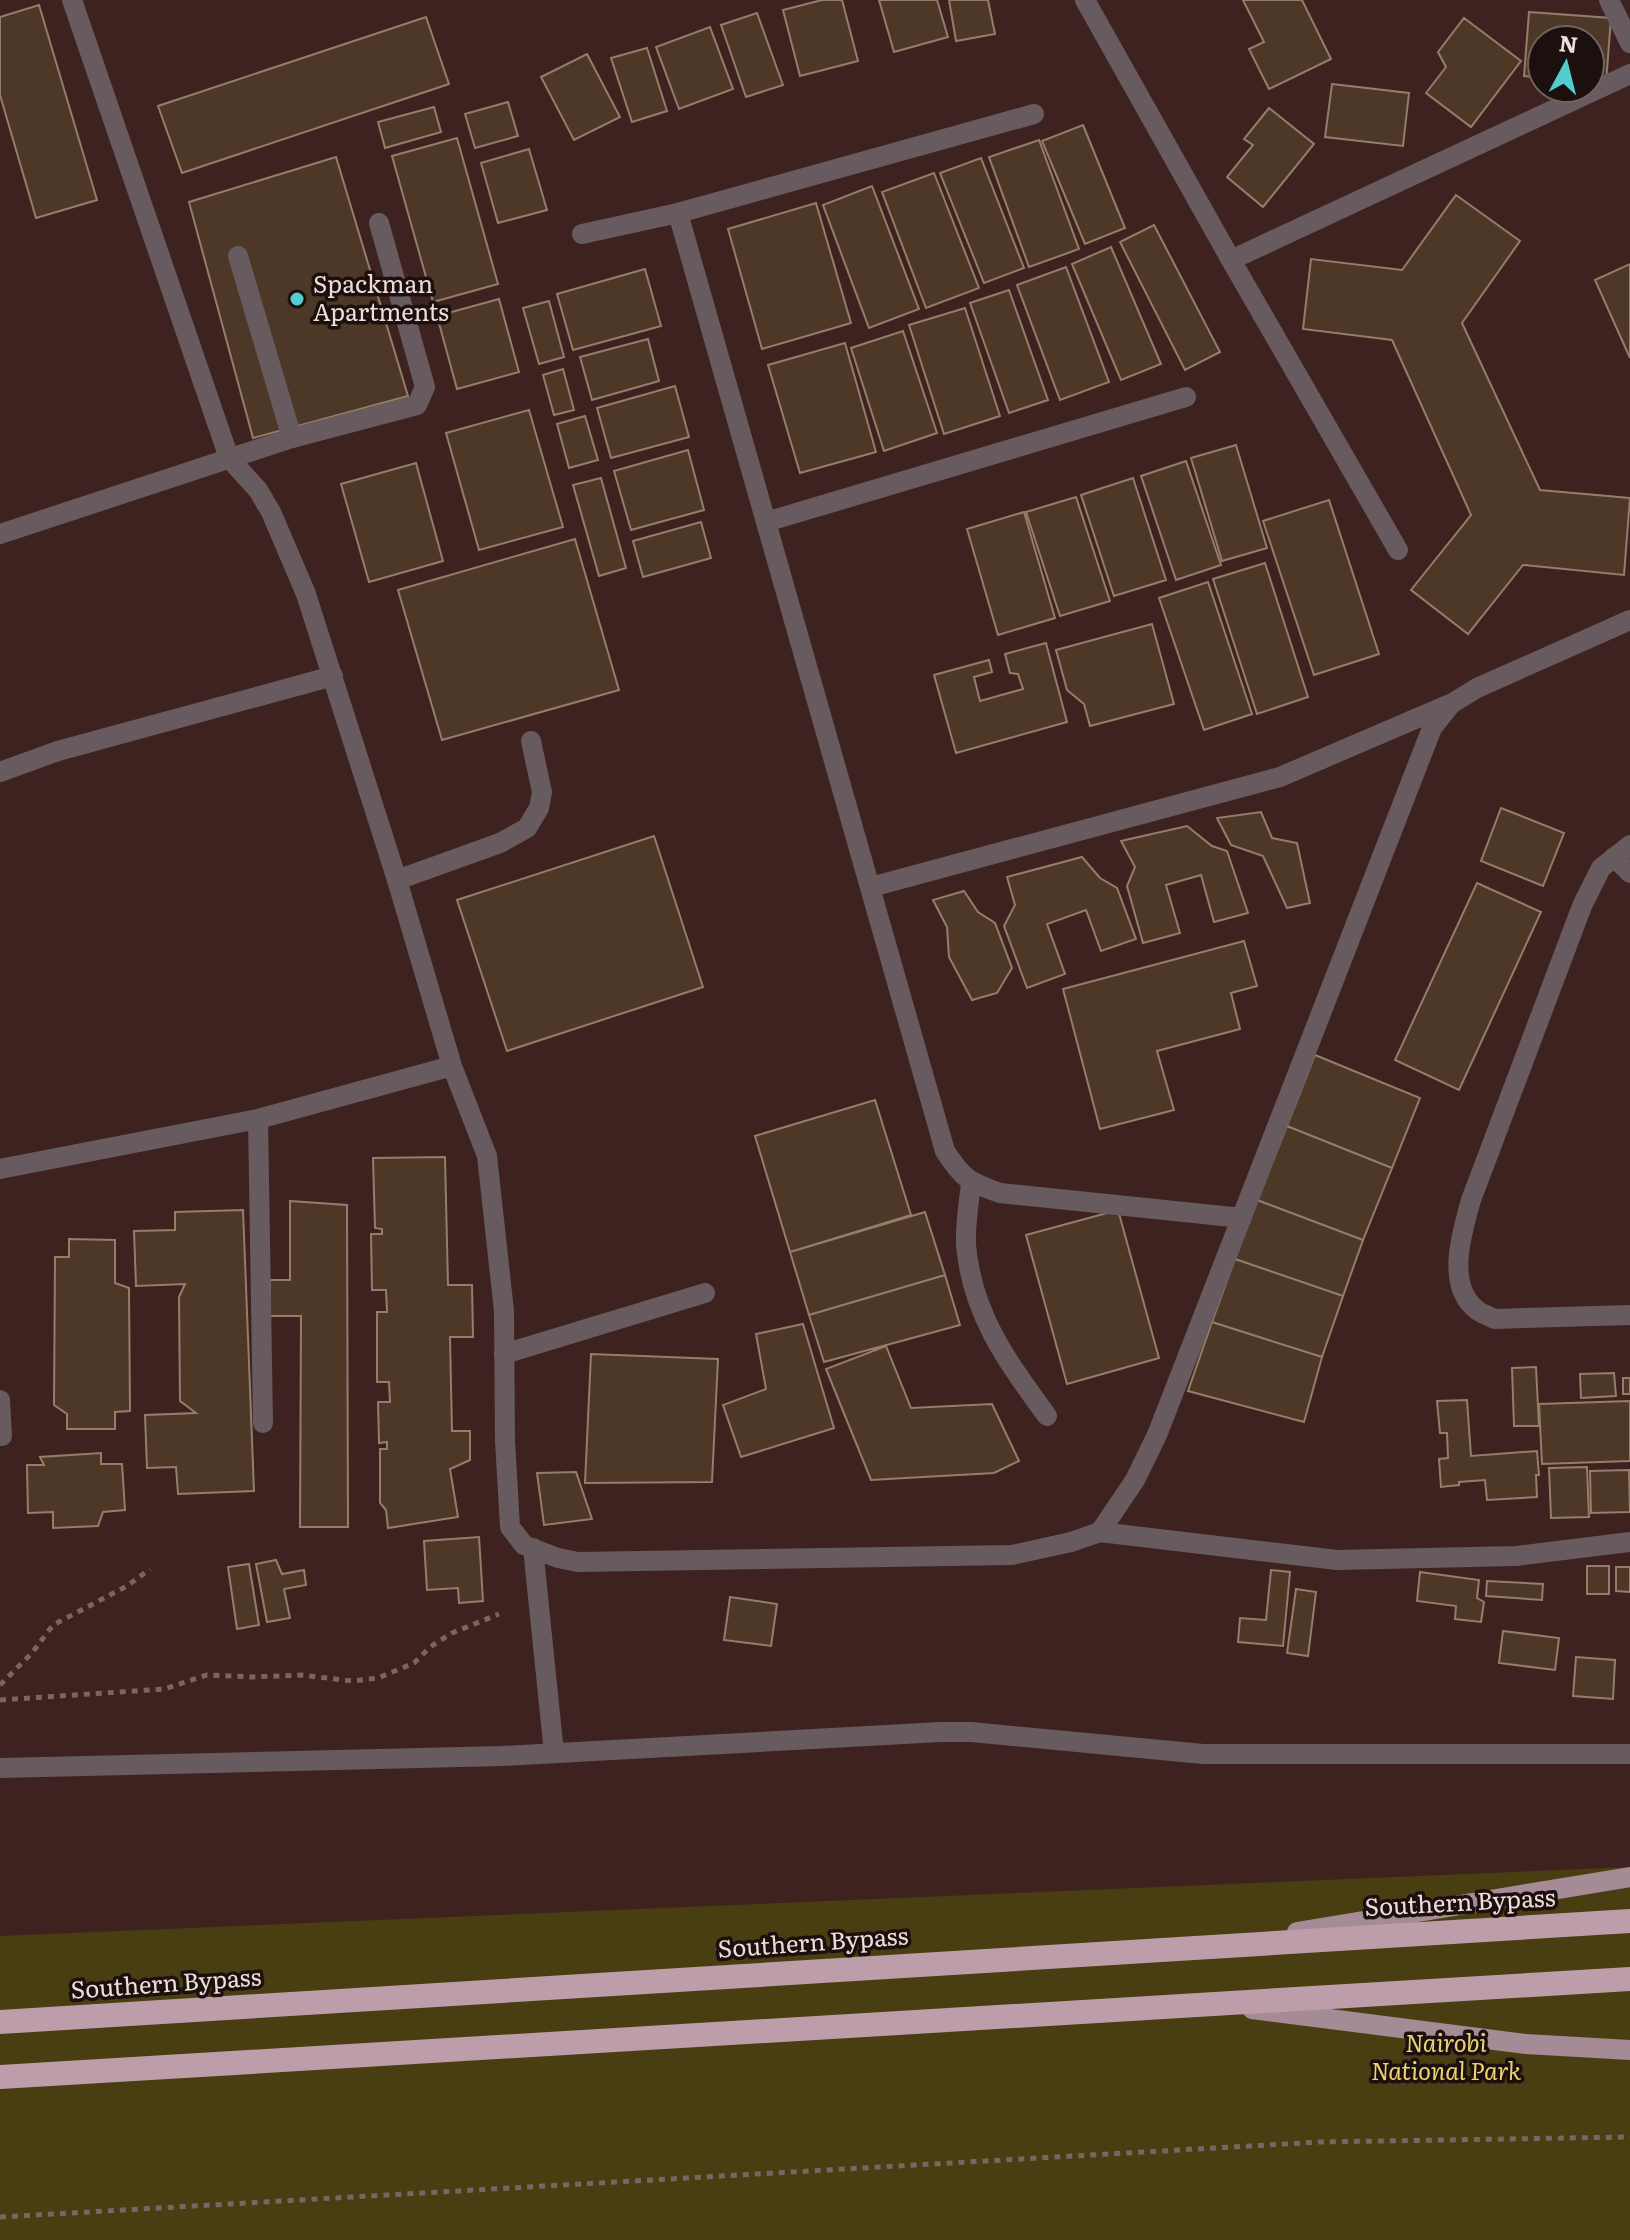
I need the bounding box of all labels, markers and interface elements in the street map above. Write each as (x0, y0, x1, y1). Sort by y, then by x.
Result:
north arrow (1526, 24, 1606, 104)
text: N (1557, 25, 1580, 60)
place label: Spackman Apartments (313, 265, 449, 328)
marker: Spackman Apartments (288, 290, 306, 308)
street label: Southern Bypass (1364, 1878, 1556, 1923)
street label: Southern Bypass (716, 1916, 909, 1965)
street label: Southern Bypass (69, 1957, 262, 2006)
park label: Nairobi National Park (1371, 2024, 1522, 2087)

